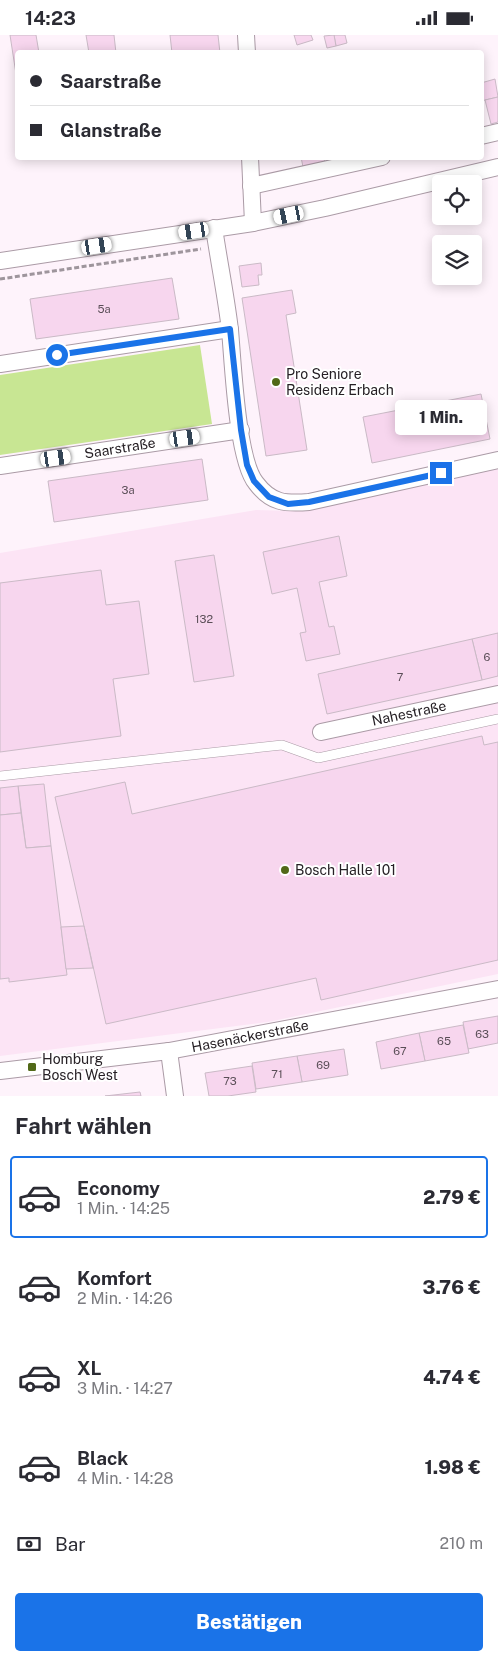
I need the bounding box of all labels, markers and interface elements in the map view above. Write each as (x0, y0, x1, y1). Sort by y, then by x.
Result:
text: 14:23 (25, 7, 76, 29)
text: Saarstraße (60, 70, 161, 92)
text: Glanstraße (60, 119, 162, 141)
map controls (432, 175, 482, 285)
button: locate (432, 175, 482, 225)
car (272, 205, 305, 225)
car (178, 221, 209, 241)
button: layers (432, 235, 482, 285)
car (81, 236, 112, 256)
house number: 5a (97, 303, 111, 315)
route start (46, 344, 68, 366)
place label: Pro Seniore Residenz Erbach (286, 366, 394, 398)
marker: Pro Seniore Residenz Erbach (270, 376, 282, 388)
callout: 1 Min. (395, 401, 487, 435)
text: 1 Min. (419, 408, 463, 427)
car (169, 428, 200, 448)
street label: Saarstraße (83, 434, 157, 462)
car (40, 448, 71, 468)
route end (430, 462, 452, 484)
house number: 3a (121, 484, 135, 496)
house number: 132 (195, 613, 213, 625)
house number: 6 (484, 651, 491, 663)
house number: 7 (397, 671, 404, 683)
street label: Nahestraße (370, 697, 448, 729)
place label: Bosch Halle 101 (295, 862, 396, 878)
marker: Bosch Halle 101 (279, 864, 291, 876)
street label: Hasenäckerstraße (190, 1017, 310, 1055)
house number: 63 (475, 1028, 489, 1040)
house number: 65 (437, 1035, 451, 1047)
house number: 67 (393, 1045, 407, 1057)
place label: Homburg Bosch West (42, 1051, 118, 1083)
house number: 69 (316, 1059, 330, 1071)
marker: Homburg Bosch West (26, 1061, 38, 1073)
house number: 71 (271, 1068, 283, 1080)
house number: 73 (223, 1075, 237, 1087)
text: Fahrt wählen (15, 1113, 152, 1139)
icon: car (17, 1175, 62, 1220)
text: Economy (77, 1177, 160, 1199)
text: 2.79 € (423, 1186, 481, 1208)
text: 1 Min. · 14:25 (77, 1199, 170, 1218)
icon: car (17, 1265, 62, 1310)
text: Komfort (77, 1267, 152, 1289)
text: 3.76 € (423, 1276, 481, 1298)
text: 2 Min. · 14:26 (77, 1289, 173, 1308)
icon: car (17, 1355, 62, 1400)
text: XL (77, 1357, 102, 1379)
text: 4.74 € (423, 1366, 481, 1388)
text: 3 Min. · 14:27 (77, 1379, 173, 1398)
icon: car (17, 1445, 62, 1490)
text: Black (77, 1447, 128, 1469)
text: 1.98 € (424, 1456, 481, 1478)
text: 4 Min. · 14:28 (77, 1469, 174, 1488)
icon: cash (15, 1530, 43, 1558)
text: Bar (55, 1533, 86, 1555)
text: 210 m (439, 1534, 483, 1553)
button: Bestätigen (15, 1593, 483, 1651)

